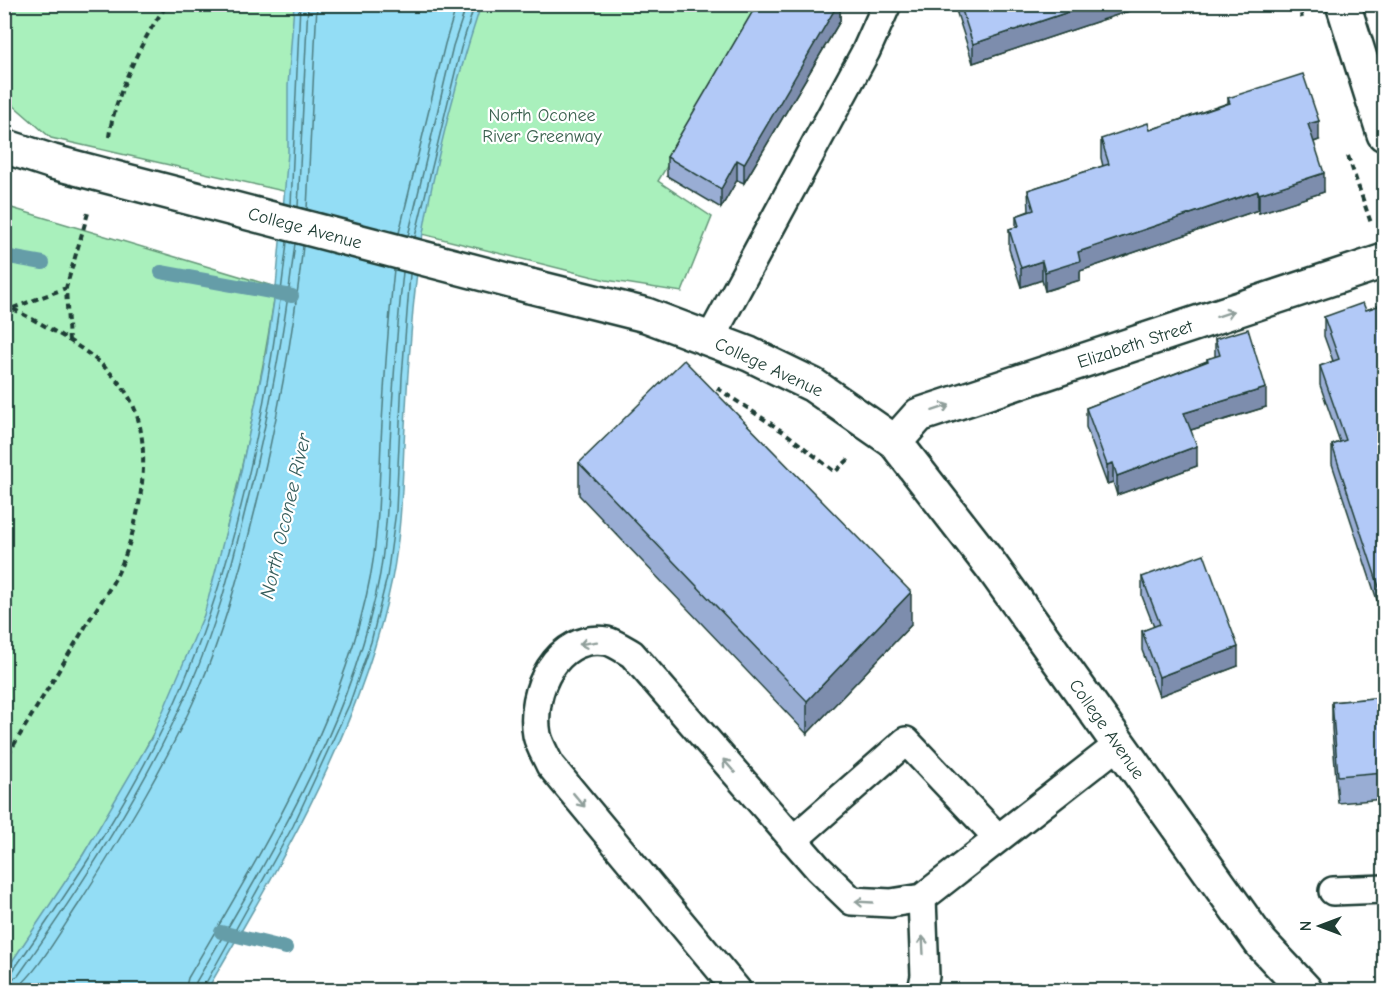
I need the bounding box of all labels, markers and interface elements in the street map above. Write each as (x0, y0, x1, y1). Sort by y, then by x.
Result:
park label: North Oconee River Greenway (482, 105, 603, 147)
street label: College Avenue (246, 203, 364, 254)
one-way arrow (1215, 308, 1234, 319)
street label: Elizabeth Street (1075, 316, 1196, 373)
street label: College Avenue (711, 333, 826, 402)
one-way arrow (931, 402, 950, 413)
water label: North Oconee River (255, 430, 316, 601)
one-way arrow (579, 638, 598, 649)
street label: College Avenue (1064, 675, 1149, 783)
one-way arrow (722, 758, 736, 773)
one-way arrow (572, 791, 585, 807)
one-way arrow (854, 896, 874, 907)
north arrow (1290, 896, 1350, 956)
text: N (1297, 921, 1315, 931)
one-way arrow (917, 935, 928, 955)

